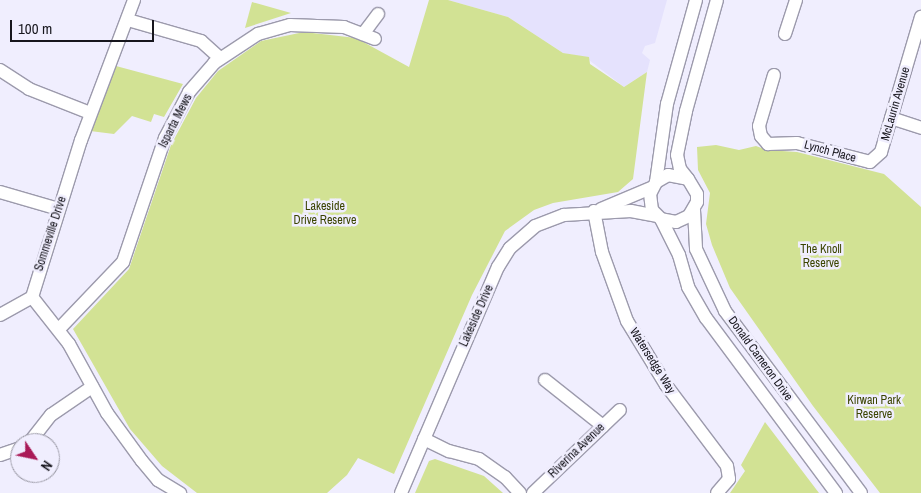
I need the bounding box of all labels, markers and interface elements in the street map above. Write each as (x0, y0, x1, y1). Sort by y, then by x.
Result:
scale bar (12, 10, 156, 42)
text: 100 m (18, 18, 52, 39)
street label: McLaurin Avenue (878, 65, 914, 143)
street label: Isparta Mews (156, 92, 196, 150)
street label: Lynch Place (802, 138, 858, 166)
street label: Sommeville Drive (32, 195, 70, 273)
park label: Lakeside Drive Reserve (294, 200, 356, 228)
park label: The Knoll Reserve (800, 243, 842, 271)
street label: Lakeside Drive (457, 283, 497, 349)
street label: Donald Cameron Drive (725, 314, 795, 404)
street label: Watersedge Way (626, 325, 678, 397)
park label: Kirwan Park Reserve (847, 394, 901, 422)
street label: Riverina Avenue (546, 420, 608, 482)
north arrow (10, 433, 60, 483)
text: N (37, 457, 56, 474)

